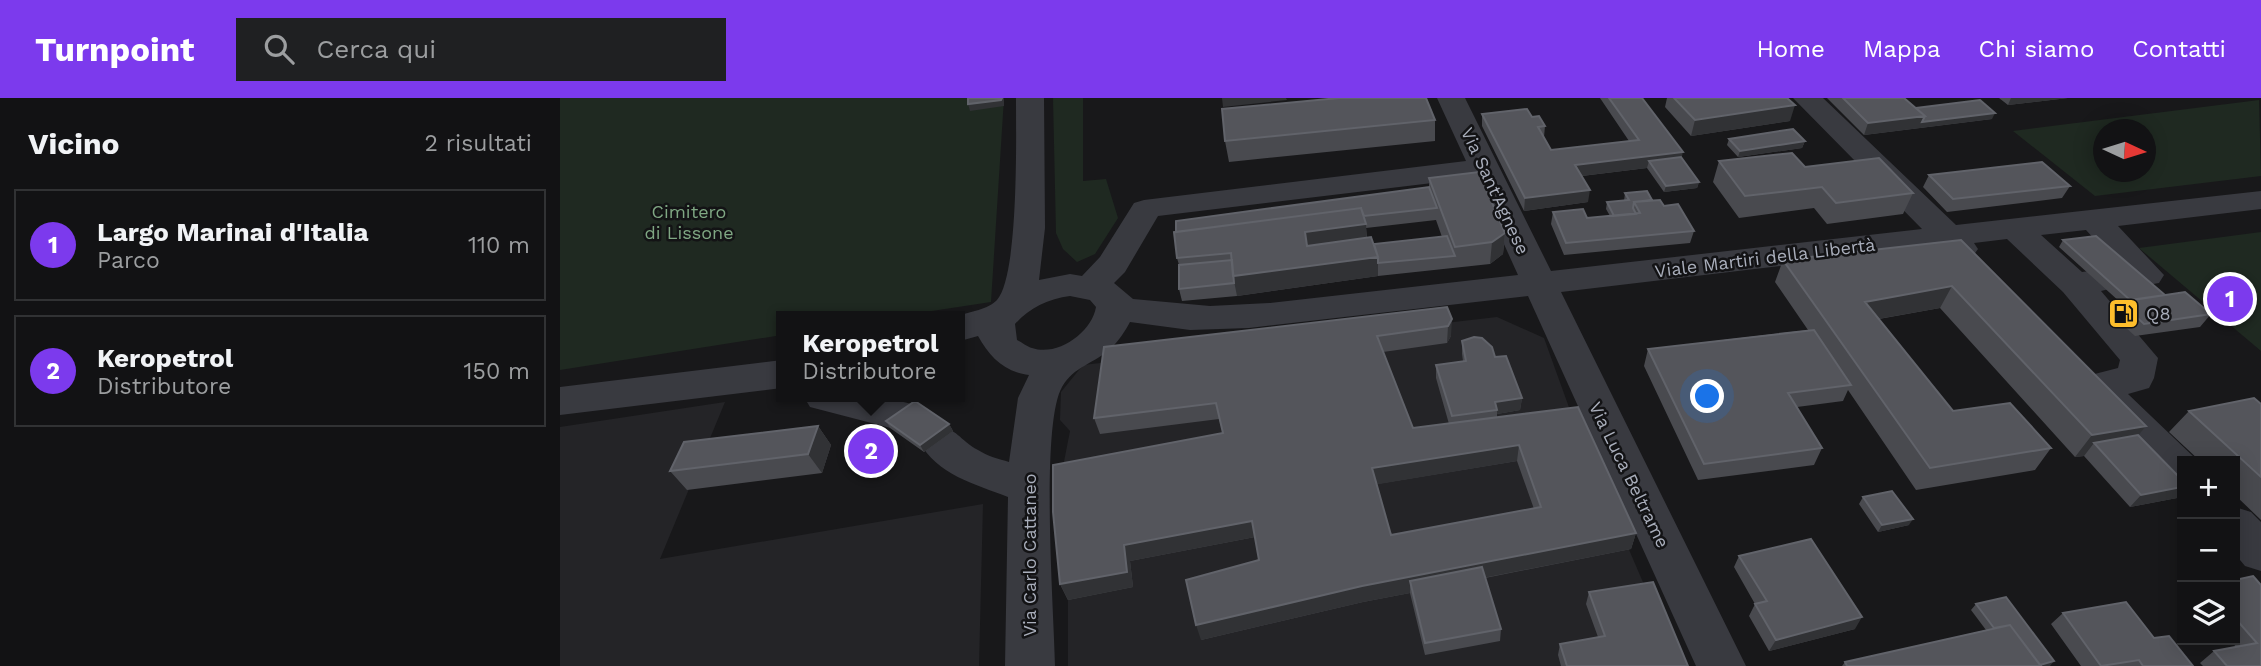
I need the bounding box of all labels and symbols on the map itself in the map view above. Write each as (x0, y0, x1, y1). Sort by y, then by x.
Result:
north arrow (2093, 119, 2156, 182)
street label: Via Sant'Agnese (1457, 124, 1534, 258)
park label: Cimitero di Lissone (644, 201, 734, 243)
street label: Viale Martiri della Libertà (1654, 234, 1876, 281)
pin: 1 (2207, 273, 2253, 325)
fuel station icon: Q8 (2106, 297, 2140, 331)
place label: Q8 (2146, 303, 2171, 324)
your location (1690, 379, 1724, 413)
street label: Via Luca Beltrame (1585, 398, 1674, 551)
pin: 2 (848, 425, 894, 477)
street label: Via Carlo Cattaneo (1019, 473, 1040, 637)

